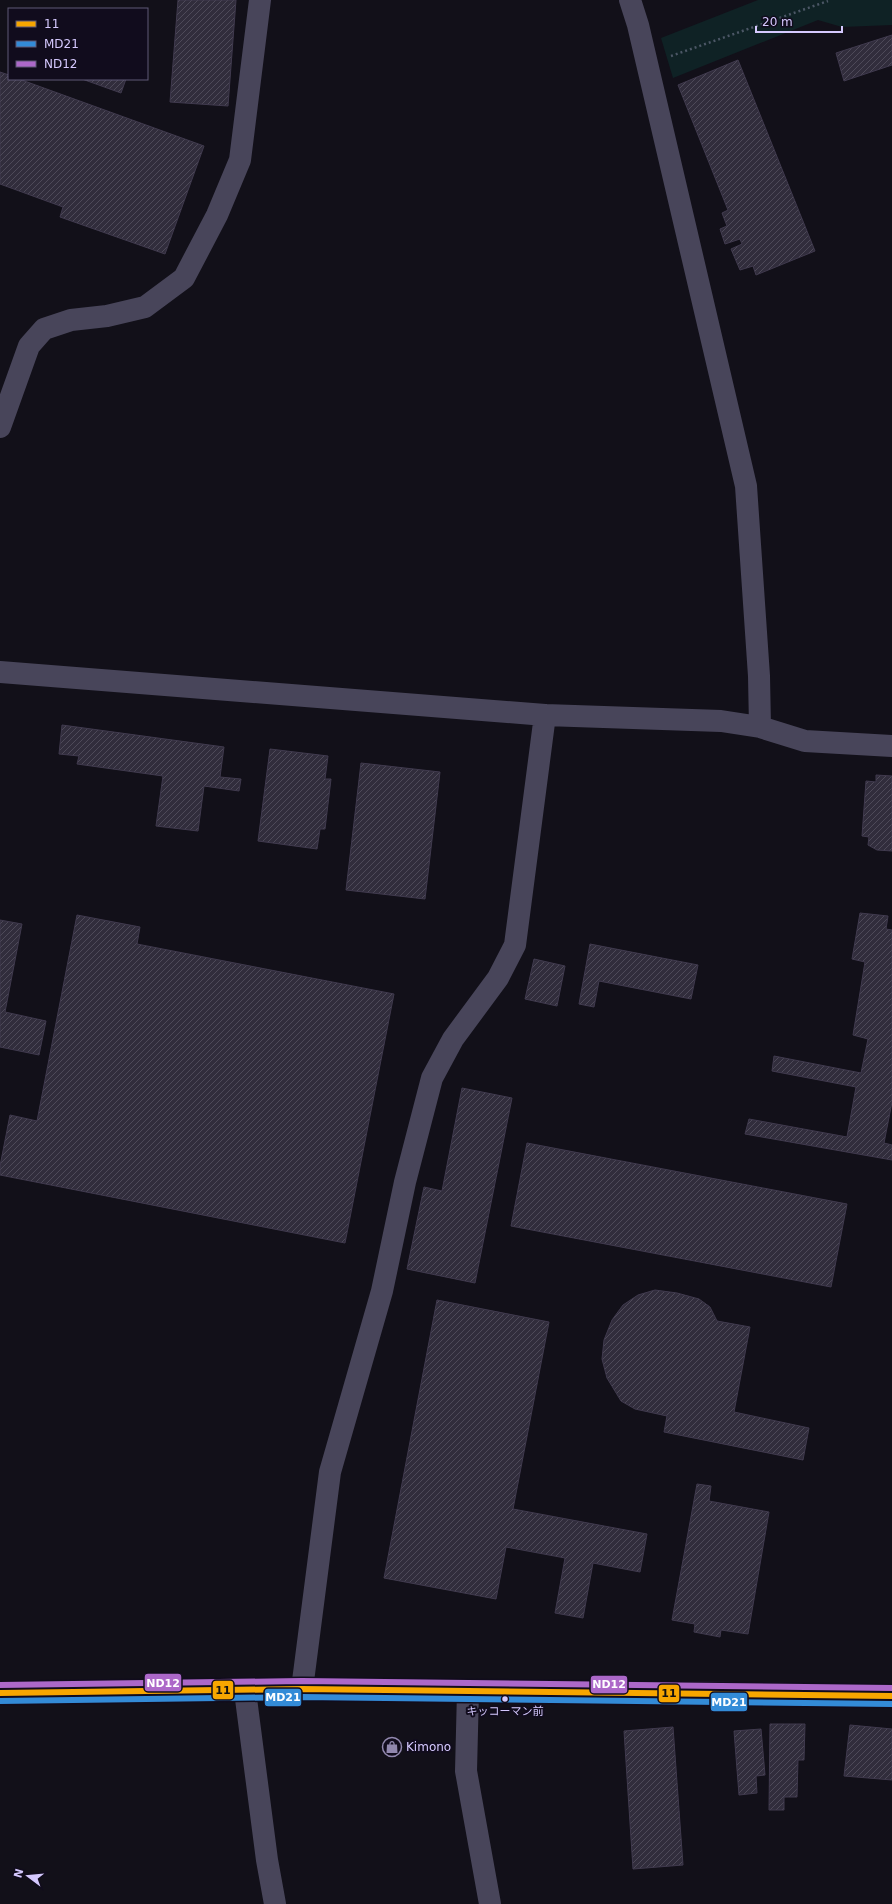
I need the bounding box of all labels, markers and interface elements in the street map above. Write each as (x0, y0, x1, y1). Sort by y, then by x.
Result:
legend (8, 8, 148, 80)
scale bar (756, 8, 842, 34)
text: 20 m (762, 15, 793, 29)
text: 11 (44, 17, 59, 31)
text: MD21 (44, 37, 79, 51)
text: ND12 (44, 57, 78, 71)
line badge: ND12 (144, 1673, 182, 1692)
line badge: ND12 (590, 1675, 628, 1694)
text: ND12 (146, 1677, 180, 1690)
text: ND12 (592, 1678, 626, 1691)
line badge: 11 (212, 1680, 234, 1700)
text: 11 (215, 1684, 231, 1697)
line badge: 11 (658, 1684, 680, 1703)
text: 11 (661, 1687, 677, 1700)
line badge: MD21 (264, 1688, 302, 1707)
text: MD21 (265, 1691, 301, 1704)
line badge: MD21 (710, 1692, 748, 1712)
marker: キッコーマン前 (500, 1694, 510, 1704)
text: MD21 (711, 1696, 747, 1709)
place label: キッコーマン前 (467, 1705, 544, 1718)
shop icon: Kimono (381, 1736, 403, 1758)
place label: Kimono (406, 1740, 451, 1754)
north arrow (8, 1856, 48, 1896)
text: N (11, 1867, 26, 1880)

